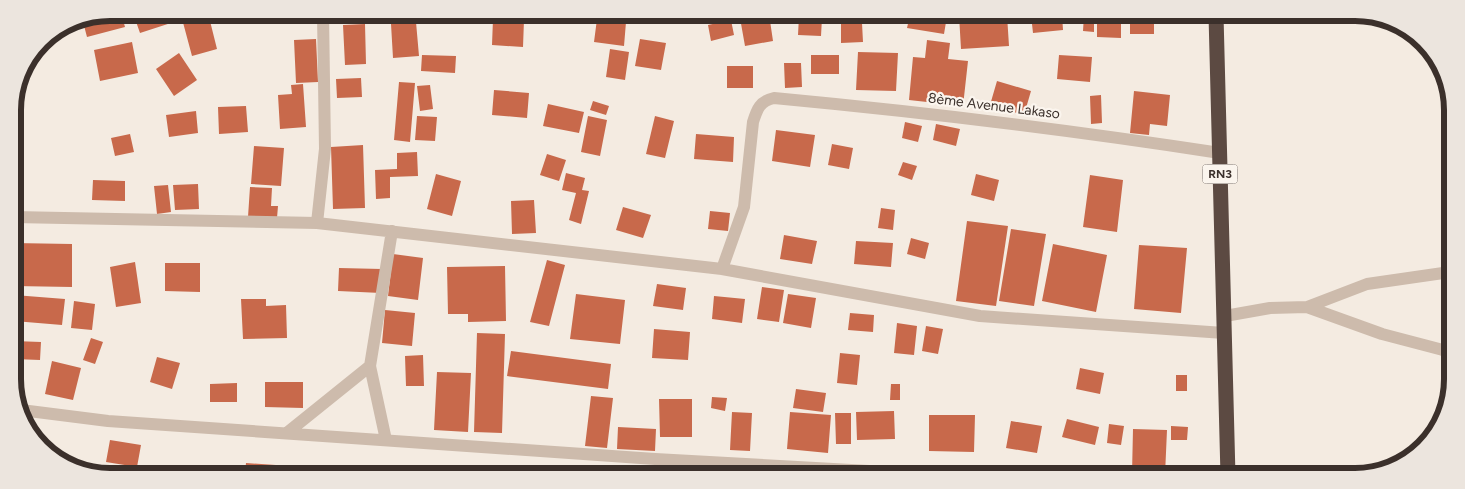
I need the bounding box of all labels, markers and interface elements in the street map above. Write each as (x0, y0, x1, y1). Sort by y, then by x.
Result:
street label: 8ème Avenue Lakaso (927, 89, 1061, 123)
road number: RN3 (1202, 164, 1238, 183)

